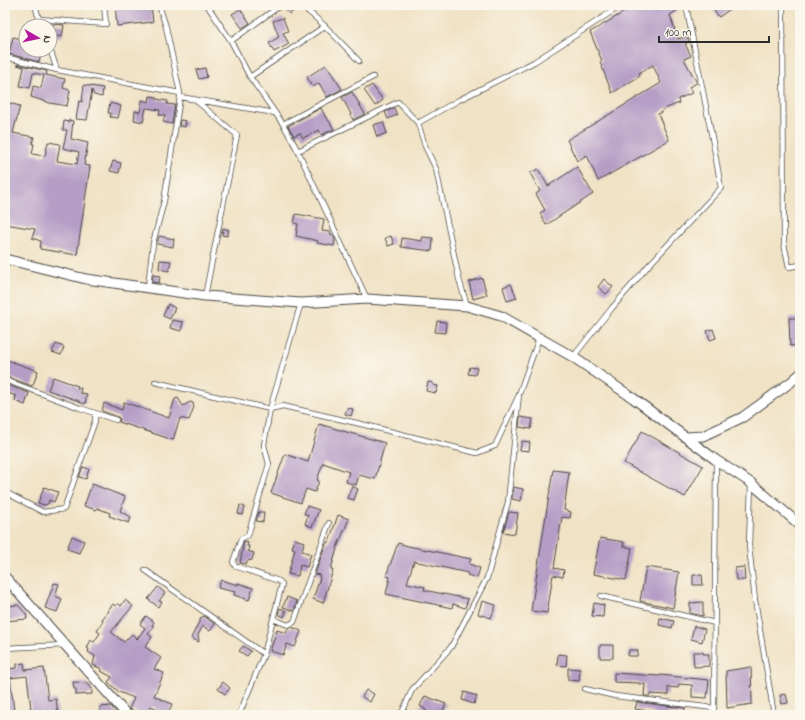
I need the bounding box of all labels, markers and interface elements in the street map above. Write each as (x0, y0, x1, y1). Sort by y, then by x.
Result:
north arrow (18, 18, 58, 58)
scale bar (659, 18, 769, 44)
text: 100 m (665, 24, 692, 42)
text: N (38, 34, 55, 44)

